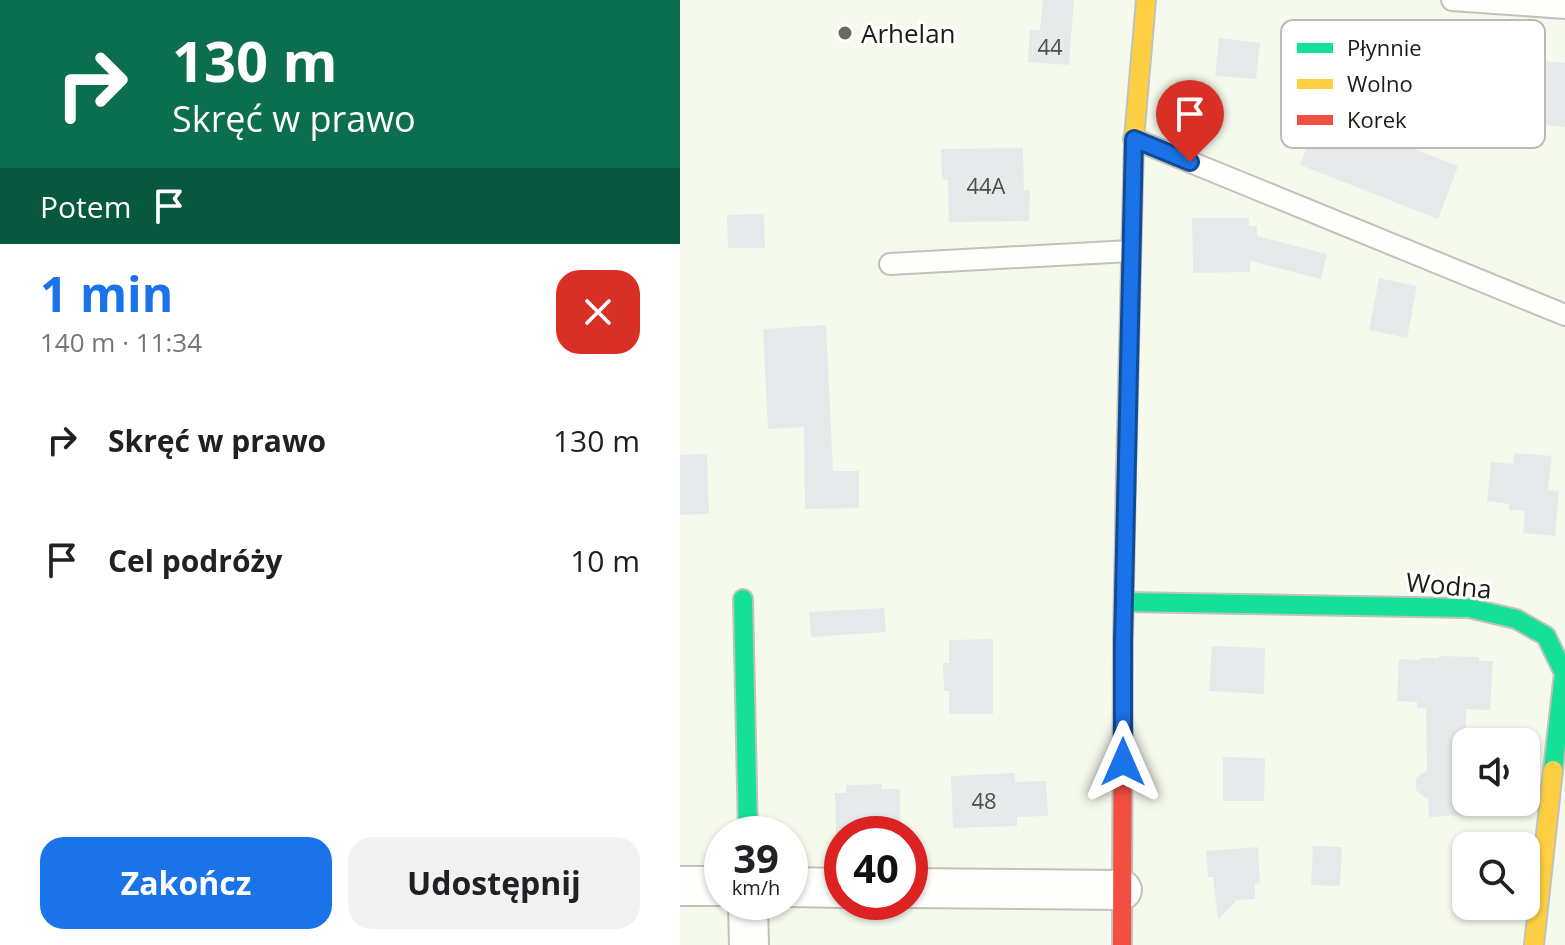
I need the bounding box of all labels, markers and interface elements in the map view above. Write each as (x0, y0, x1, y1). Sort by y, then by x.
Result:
place label: Arhelan (861, 15, 956, 51)
legend (1281, 20, 1545, 148)
text: 130 m (172, 22, 338, 98)
marker: Arhelan (836, 24, 854, 42)
house number: 44 (1037, 31, 1063, 61)
icon: right (40, 32, 144, 136)
text: Płynnie (1347, 32, 1422, 62)
text: Wolno (1347, 68, 1413, 98)
pin (1156, 80, 1224, 162)
icon: arrive (1168, 92, 1212, 136)
text: Skręć w prawo (172, 94, 416, 143)
text: Korek (1347, 104, 1407, 134)
house number: 44A (966, 170, 1006, 200)
icon: arrive (147, 184, 191, 228)
text: Potem (40, 186, 131, 227)
text: 1 min (40, 261, 173, 326)
button: close (556, 270, 640, 354)
text: 140 m · 11:34 (40, 324, 202, 360)
icon: right (40, 418, 84, 462)
text: Skręć w prawo (108, 420, 326, 461)
text: 130 m (553, 420, 640, 461)
icon: arrive (40, 538, 84, 582)
text: Cel podróży (108, 540, 282, 581)
text: 10 m (570, 540, 640, 581)
street label: Wodna (1405, 563, 1493, 607)
position arrow (1081, 720, 1165, 804)
map controls (1452, 728, 1540, 920)
button: sound (1452, 728, 1540, 816)
house number: 48 (971, 785, 997, 815)
speed limit sign: 40 (824, 816, 928, 920)
text: 39 (733, 830, 779, 885)
button: search (1452, 832, 1540, 920)
button: Zakończ (40, 837, 332, 929)
button: Udostępnij (348, 837, 640, 929)
text: km/h (732, 874, 780, 901)

